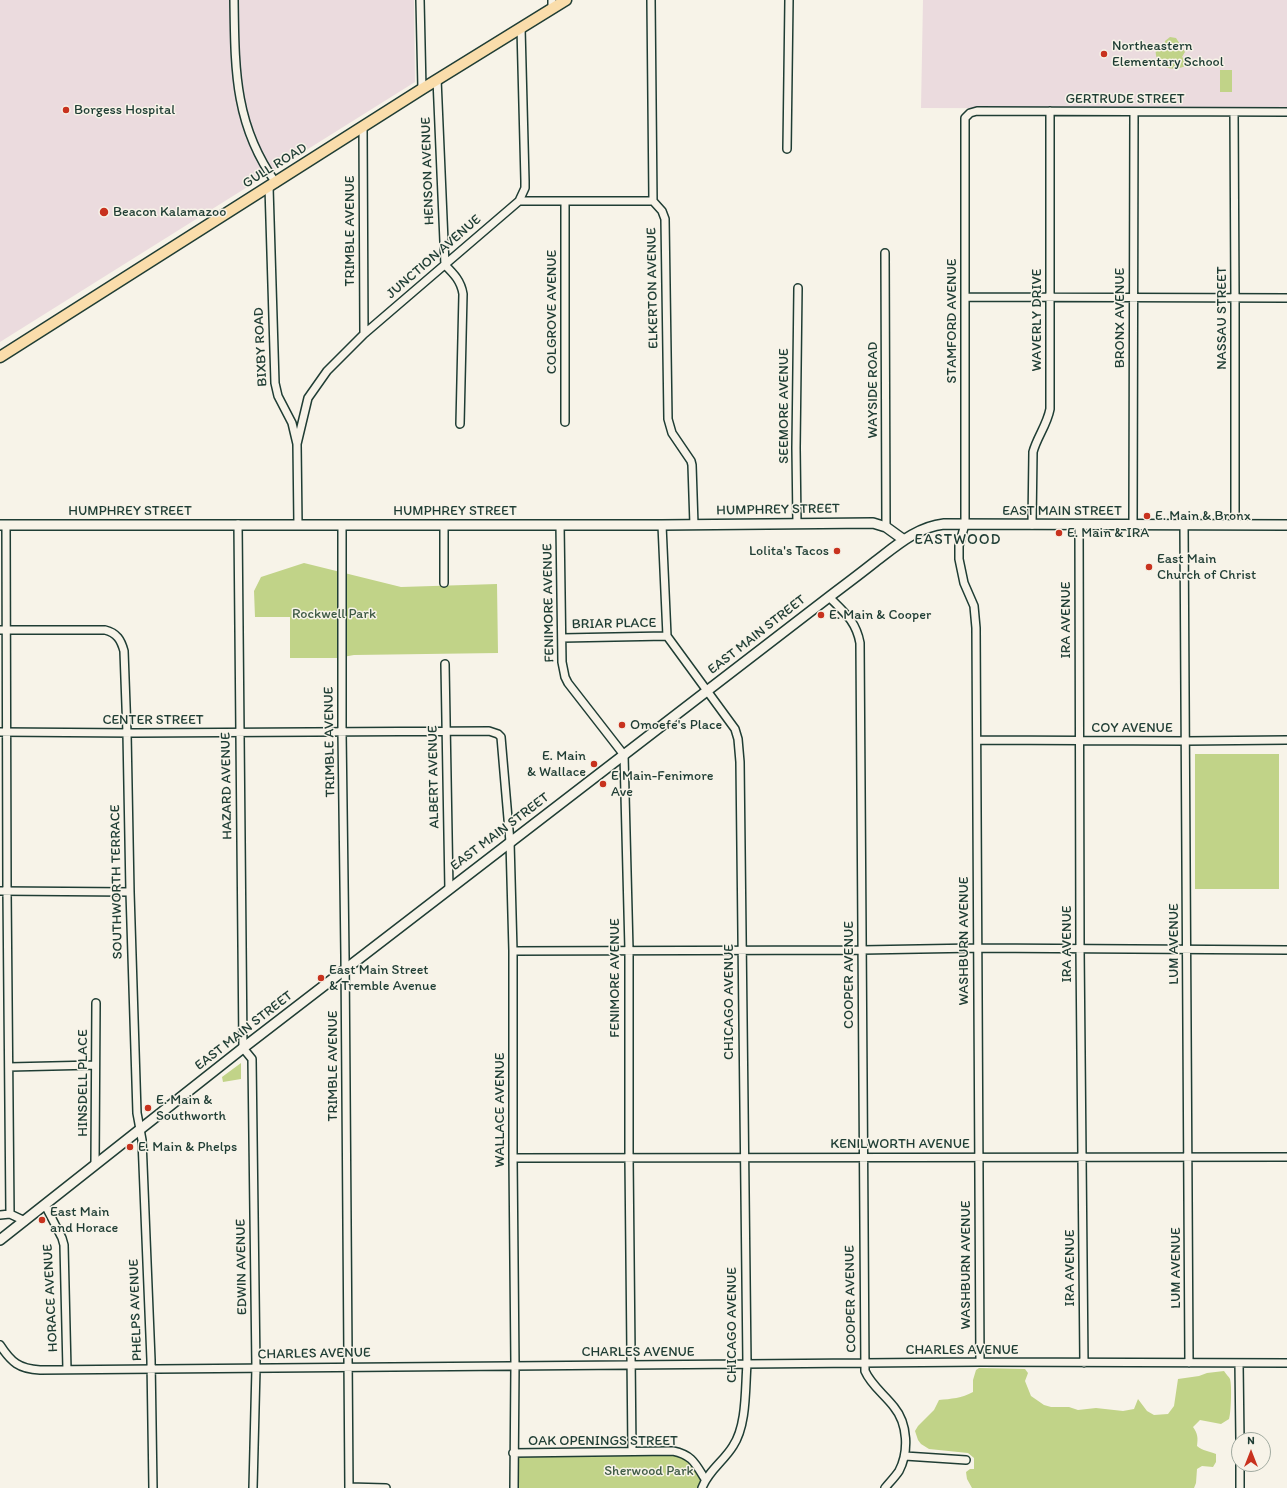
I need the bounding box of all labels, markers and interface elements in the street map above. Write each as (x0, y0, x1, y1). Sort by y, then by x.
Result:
place label: Northeastern Elementary School (1112, 38, 1224, 70)
marker: Northeastern Elementary School (1099, 49, 1109, 59)
street label: GERTRUDE STREET (1065, 91, 1185, 107)
place label: Borgess Hospital (74, 102, 175, 118)
marker: Borgess Hospital (61, 105, 71, 115)
street label: HENSON AVENUE (418, 117, 438, 225)
street label: GULL ROAD (240, 140, 310, 192)
street label: TRIMBLE AVENUE (342, 176, 358, 286)
place label: Beacon Kalamazoo (113, 204, 226, 220)
marker: Beacon Kalamazoo (98, 206, 110, 218)
street label: JUNCTION AVENUE (383, 211, 485, 303)
street label: ELKERTON AVENUE (644, 227, 662, 349)
street label: COLGROVE AVENUE (544, 250, 560, 374)
street label: STAMFORD AVENUE (944, 259, 960, 383)
street label: NASSAU STREET (1214, 266, 1230, 370)
street label: BRONX AVENUE (1112, 268, 1128, 368)
street label: WAVERLY DRIVE (1029, 269, 1045, 371)
street label: BIXBY ROAD (251, 307, 271, 387)
street label: WAYSIDE ROAD (865, 342, 881, 438)
street label: SEEMORE AVENUE (776, 348, 792, 464)
street label: HUMPHREY STREET (716, 501, 840, 519)
street label: HUMPHREY STREET (68, 503, 192, 519)
street label: HUMPHREY STREET (393, 503, 517, 519)
street label: EAST MAIN STREET (1002, 503, 1122, 519)
place label: E. Main & Bronx (1155, 508, 1251, 524)
marker: E. Main & Bronx (1142, 511, 1152, 521)
place label: E. Main & IRA (1067, 525, 1149, 541)
marker: E. Main & IRA (1054, 528, 1064, 538)
district label: EASTWOOD (914, 531, 1002, 549)
street label: FENIMORE AVENUE (540, 543, 558, 663)
place label: Lolita's Tacos (749, 543, 829, 559)
marker: Lolita's Tacos (832, 546, 842, 556)
place label: East Main Church of Christ (1157, 551, 1256, 584)
marker: East Main Church of Christ (1144, 562, 1154, 572)
street label: IRA AVENUE (1058, 582, 1074, 658)
street label: EAST MAIN STREET (705, 592, 809, 678)
park label: Rockwell Park (292, 606, 376, 622)
place label: E. Main & Cooper (829, 607, 931, 623)
marker: E. Main & Cooper (816, 610, 826, 620)
street label: BRIAR PLACE (572, 615, 656, 633)
street label: TRIMBLE AVENUE (321, 686, 339, 798)
street label: CENTER STREET (102, 712, 204, 728)
place label: Omoefe's Place (630, 717, 722, 733)
marker: Omoefe's Place (617, 720, 627, 730)
street label: COY AVENUE (1091, 720, 1173, 736)
street label: ALBERT AVENUE (425, 725, 443, 829)
street label: HAZARD AVENUE (218, 732, 236, 840)
place label: E. Main & Wallace (527, 748, 586, 780)
marker: E. Main & Wallace (589, 759, 599, 769)
place label: E Main-Fenimore Ave (611, 768, 714, 800)
marker: E Main-Fenimore Ave (598, 779, 608, 789)
street label: EAST MAIN STREET (447, 789, 553, 875)
street label: SOUTHWORTH TERRACE (107, 804, 127, 960)
street label: WASHBURN AVENUE (956, 877, 972, 1005)
street label: LUM AVENUE (1166, 903, 1182, 985)
street label: IRA AVENUE (1059, 906, 1075, 982)
street label: FENIMORE AVENUE (607, 918, 623, 1038)
street label: COOPER AVENUE (841, 921, 857, 1029)
street label: CHICAGO AVENUE (721, 944, 737, 1060)
place label: East Main Street & Tremble Avenue (329, 962, 436, 994)
marker: East Main Street & Tremble Avenue (316, 973, 326, 983)
street label: EAST MAIN STREET (192, 988, 296, 1074)
street label: TRIMBLE AVENUE (325, 1011, 341, 1121)
street label: HINSDELL PLACE (75, 1029, 91, 1137)
street label: WALLACE AVENUE (492, 1053, 508, 1167)
place label: E. Main & Southworth (156, 1092, 226, 1124)
marker: E. Main & Southworth (143, 1103, 153, 1113)
street label: KENILWORTH AVENUE (830, 1136, 970, 1152)
place label: E. Main & Phelps (138, 1139, 237, 1155)
marker: E. Main & Phelps (125, 1142, 135, 1152)
street label: WASHBURN AVENUE (958, 1201, 974, 1329)
place label: East Main and Horace (50, 1204, 118, 1236)
marker: East Main and Horace (37, 1215, 47, 1225)
street label: EDWIN AVENUE (233, 1219, 251, 1315)
street label: LUM AVENUE (1168, 1227, 1184, 1309)
street label: IRA AVENUE (1062, 1230, 1078, 1306)
street label: HORACE AVENUE (40, 1243, 62, 1353)
street label: COOPER AVENUE (842, 1245, 860, 1353)
street label: PHELPS AVENUE (126, 1258, 146, 1362)
street label: CHICAGO AVENUE (724, 1267, 740, 1383)
street label: CHARLES AVENUE (905, 1342, 1019, 1358)
street label: CHARLES AVENUE (581, 1344, 695, 1360)
street label: CHARLES AVENUE (257, 1345, 371, 1363)
north arrow (1231, 1432, 1271, 1472)
street label: OAK OPENINGS STREET (528, 1433, 678, 1449)
text: N (1247, 1434, 1255, 1447)
park label: Sherwood Park (604, 1463, 694, 1479)

